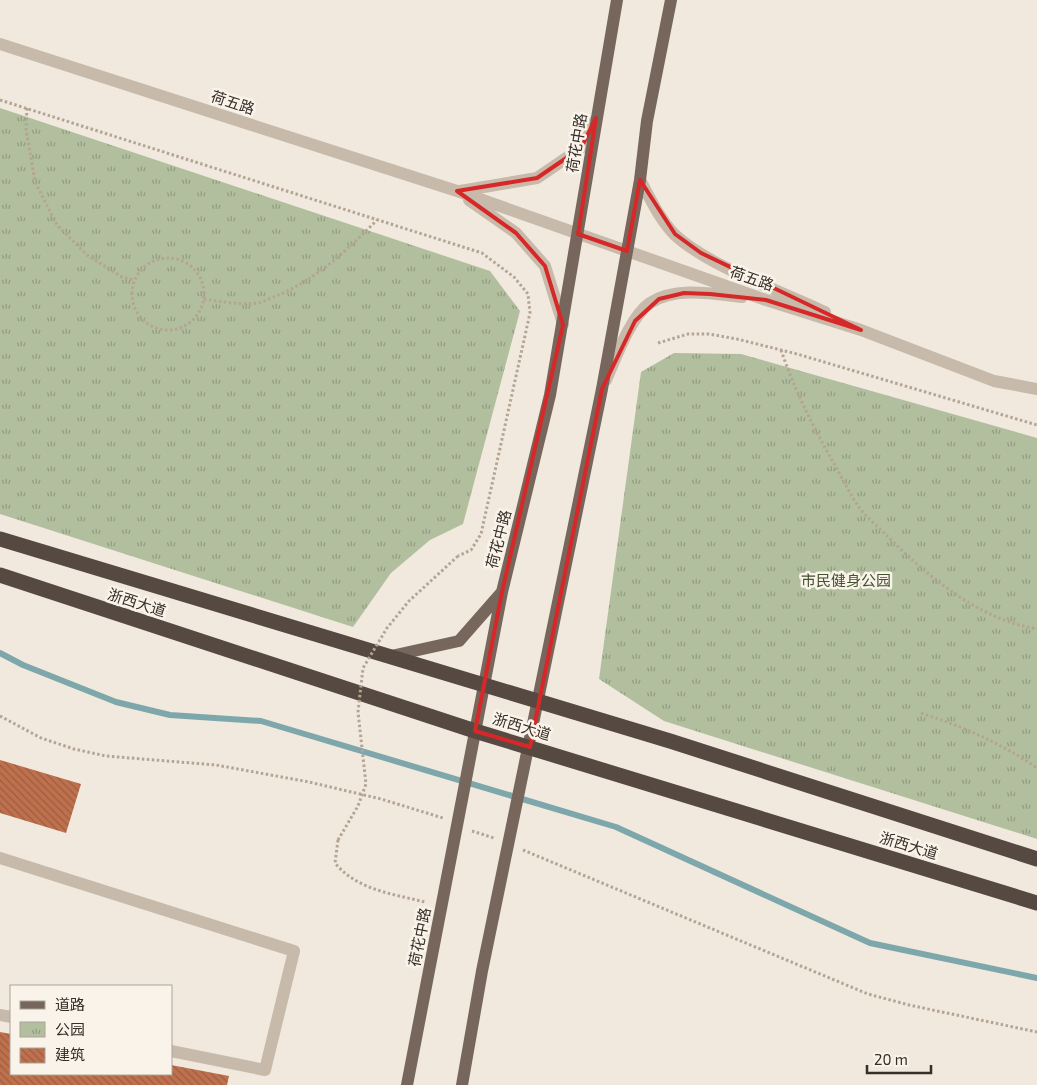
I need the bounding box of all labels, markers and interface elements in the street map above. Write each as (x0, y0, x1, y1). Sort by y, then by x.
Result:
street label: 荷五路 (209, 86, 257, 118)
street label: 荷花中路 (562, 112, 590, 174)
street label: 荷五路 (728, 262, 776, 294)
street label: 荷花中路 (482, 508, 514, 570)
park label: 市民健身公园 (801, 571, 891, 589)
street label: 浙西大道 (106, 584, 168, 620)
street label: 浙西大道 (491, 709, 553, 743)
street label: 浙西大道 (878, 828, 940, 862)
street label: 荷花中路 (404, 906, 434, 968)
legend (10, 985, 172, 1075)
text: 道路 (55, 995, 85, 1013)
text: 公园 (55, 1020, 85, 1038)
scale bar (867, 1042, 931, 1074)
text: 建筑 (55, 1045, 85, 1063)
text: 20 m (874, 1050, 908, 1068)

